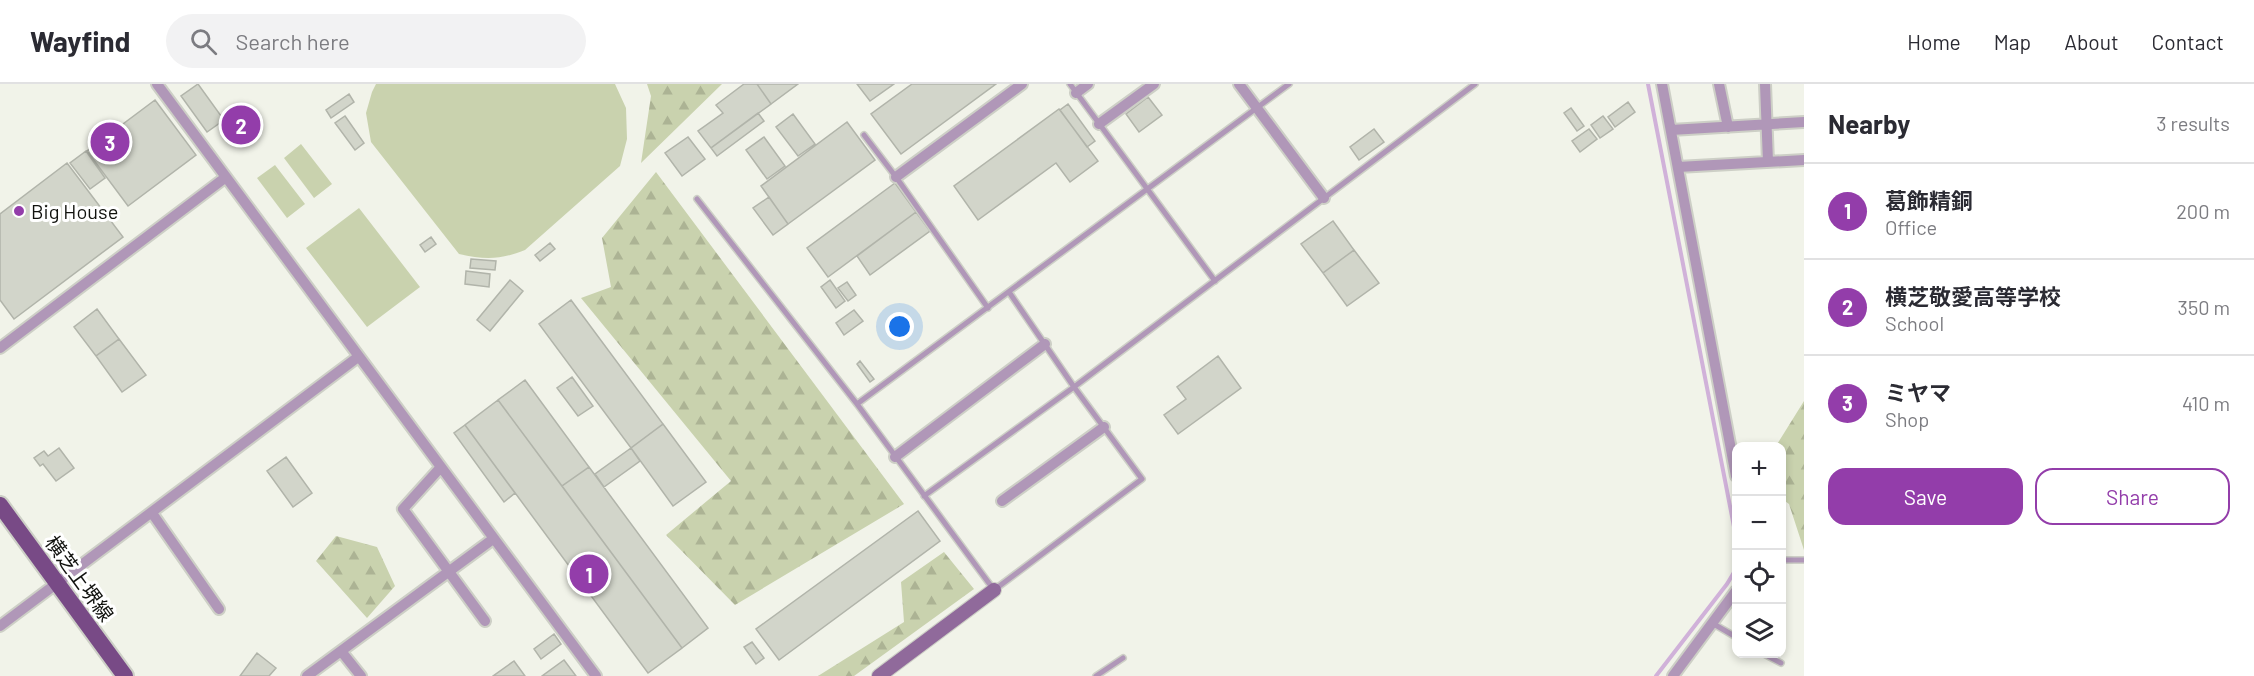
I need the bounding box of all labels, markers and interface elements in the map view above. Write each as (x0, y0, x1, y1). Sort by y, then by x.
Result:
search box (166, 14, 586, 68)
text: Wayfind (30, 24, 130, 58)
icon: search (187, 25, 220, 58)
text: Search here (235, 28, 350, 54)
text: Home (1907, 29, 1961, 54)
text: Map (1994, 29, 2031, 54)
text: About (2064, 29, 2119, 54)
text: Contact (2152, 29, 2224, 54)
pin: 2 (222, 102, 260, 147)
text: Nearby (1828, 108, 1910, 139)
text: 3 results (2156, 111, 2230, 135)
pin: 3 (90, 120, 130, 164)
text: 葛飾精銅 (1885, 187, 1973, 213)
place label: Big House (31, 199, 118, 223)
text: 1 (1844, 199, 1851, 223)
text: 200 m (2176, 199, 2230, 223)
marker: Big House (12, 204, 26, 218)
text: Office (1885, 215, 1937, 239)
text: 横芝敬愛高等学校 (1885, 283, 2061, 309)
text: 2 (1842, 295, 1853, 319)
text: 350 m (2178, 295, 2230, 319)
text: School (1885, 311, 1944, 335)
your location (885, 312, 914, 341)
text: ミヤマ (1885, 379, 1951, 405)
text: 3 (1842, 391, 1853, 415)
text: 410 m (2182, 391, 2230, 415)
text: Shop (1885, 407, 1929, 431)
map controls (1732, 442, 1786, 658)
button: + (1732, 442, 1786, 496)
button: Save (1828, 468, 2023, 525)
button: Share (2035, 468, 2230, 525)
button: − (1732, 496, 1786, 550)
street label: 横芝上堺線 (41, 530, 119, 626)
button: locate (1732, 550, 1786, 604)
pin: 1 (570, 552, 608, 596)
button: layers (1732, 604, 1786, 658)

